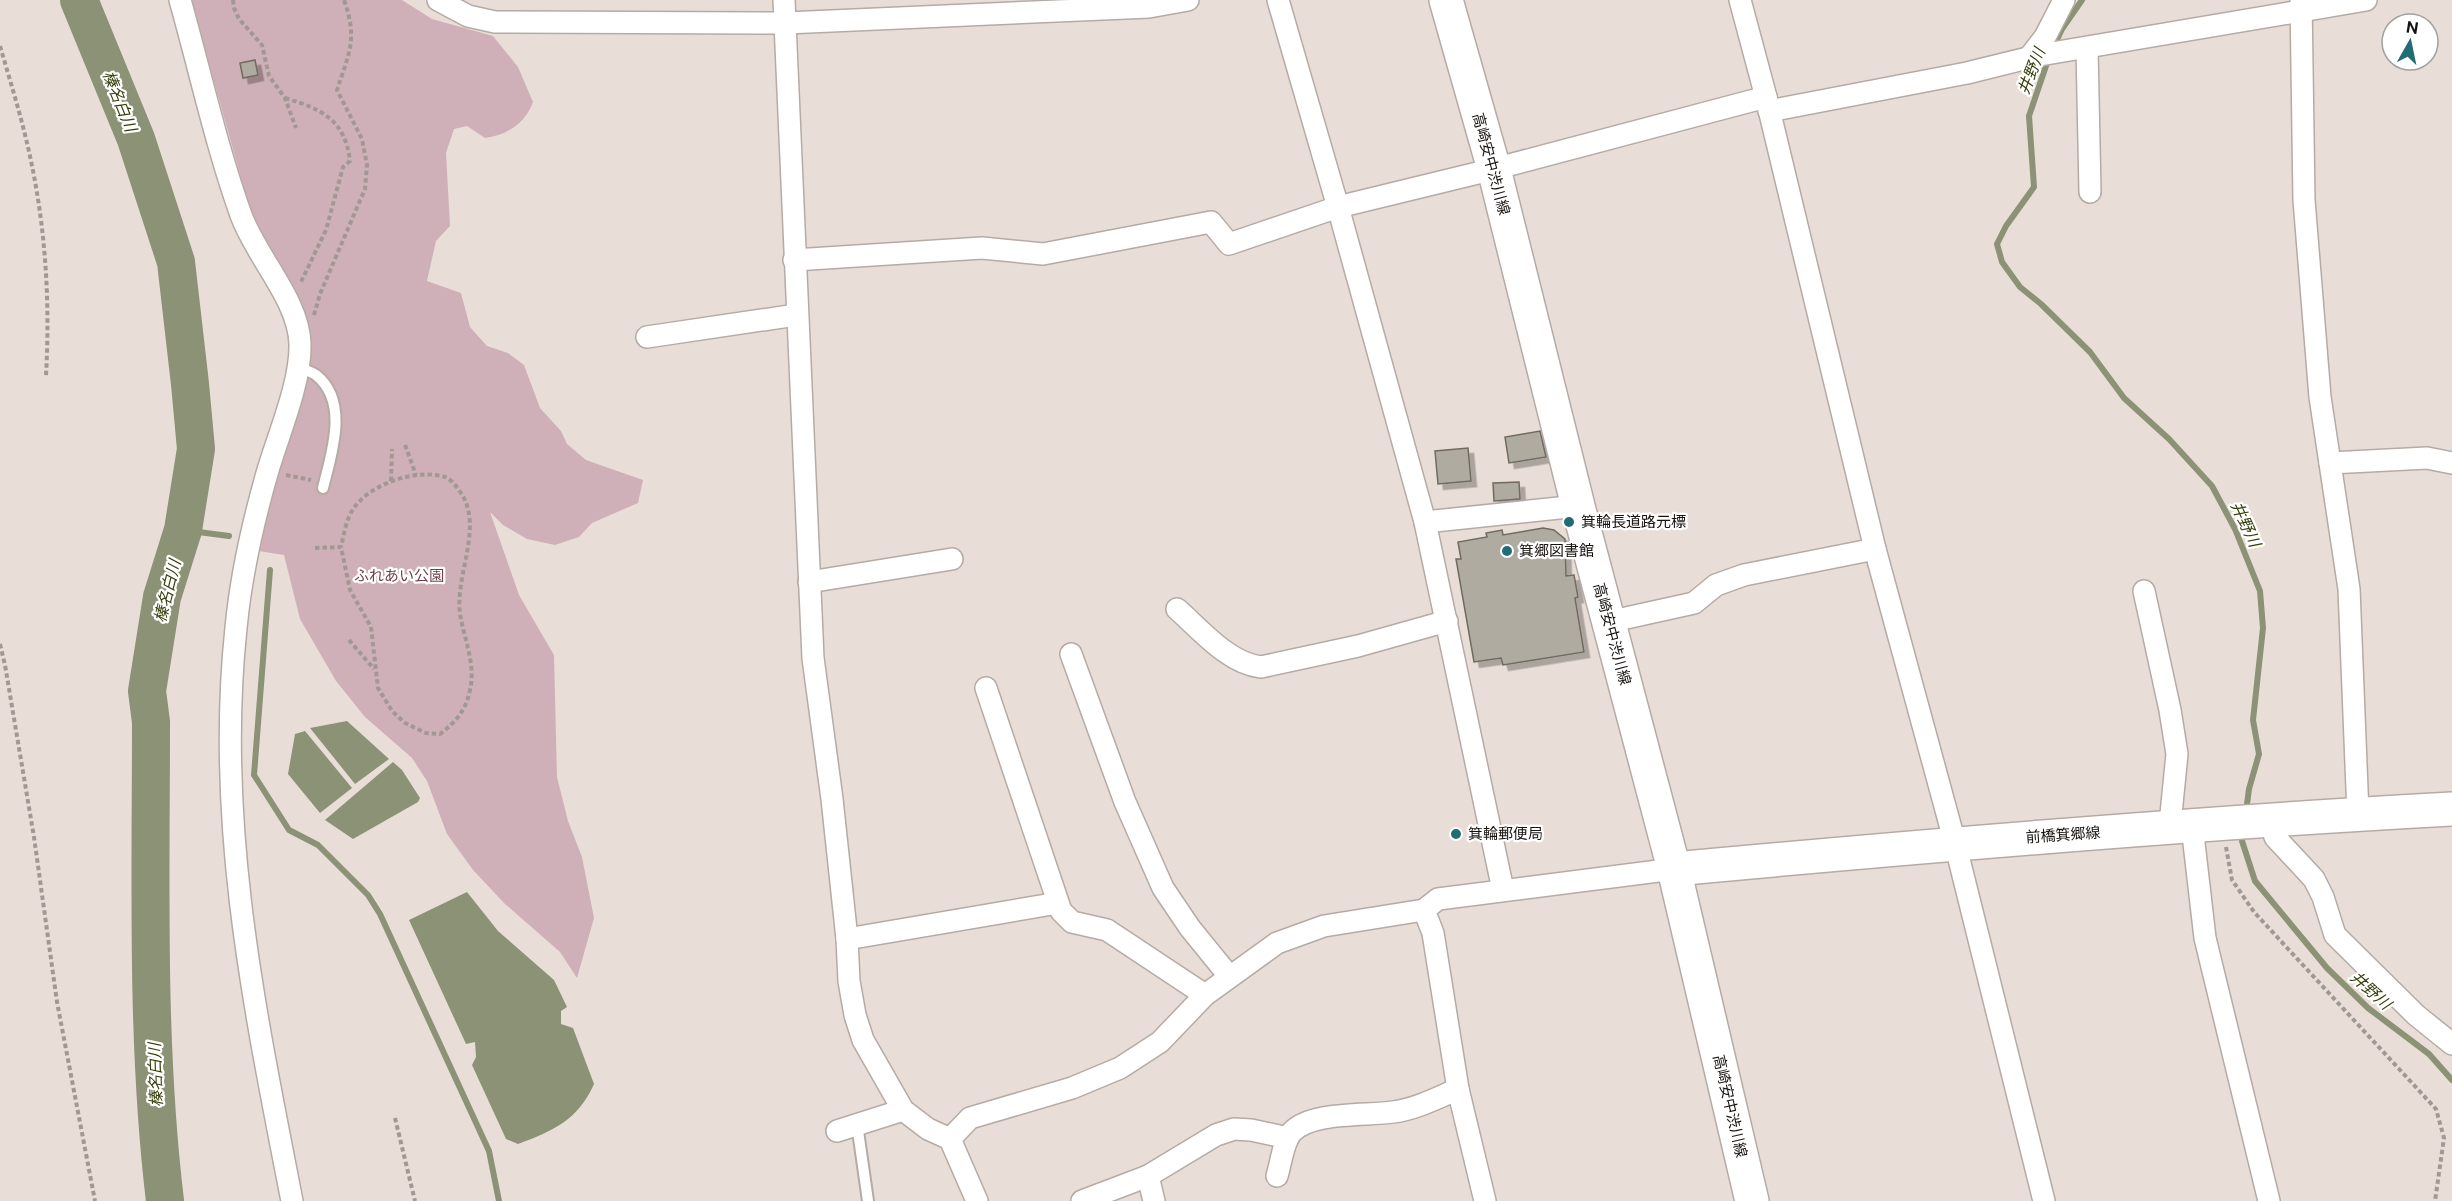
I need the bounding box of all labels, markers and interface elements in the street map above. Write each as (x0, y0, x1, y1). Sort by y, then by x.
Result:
north arrow (2380, 12, 2440, 72)
text: N (2405, 17, 2420, 38)
water label: 井野川 (2014, 44, 2050, 97)
water label: 榛名白川 (99, 68, 141, 136)
street label: 高崎安中渋川線 (1470, 111, 1513, 217)
water label: 井野川 (2227, 498, 2265, 552)
place label: 箕輪長道路元標 (1581, 513, 1686, 530)
marker: 箕輪長道路元標 (1562, 515, 1576, 529)
place label: 箕郷図書館 (1519, 542, 1594, 559)
marker: 箕郷図書館 (1500, 544, 1514, 558)
water label: 榛名白川 (151, 556, 185, 624)
park label: ふれあい公園 (354, 567, 444, 584)
street label: 高崎安中渋川線 (1591, 581, 1634, 687)
street label: 前橋箕郷線 (2025, 823, 2101, 846)
place label: 箕輪郵便局 (1468, 825, 1543, 842)
marker: 箕輪郵便局 (1449, 827, 1463, 841)
water label: 井野川 (2346, 967, 2396, 1015)
water label: 榛名白川 (145, 1041, 166, 1107)
street label: 高崎安中渋川線 (1710, 1053, 1751, 1159)

